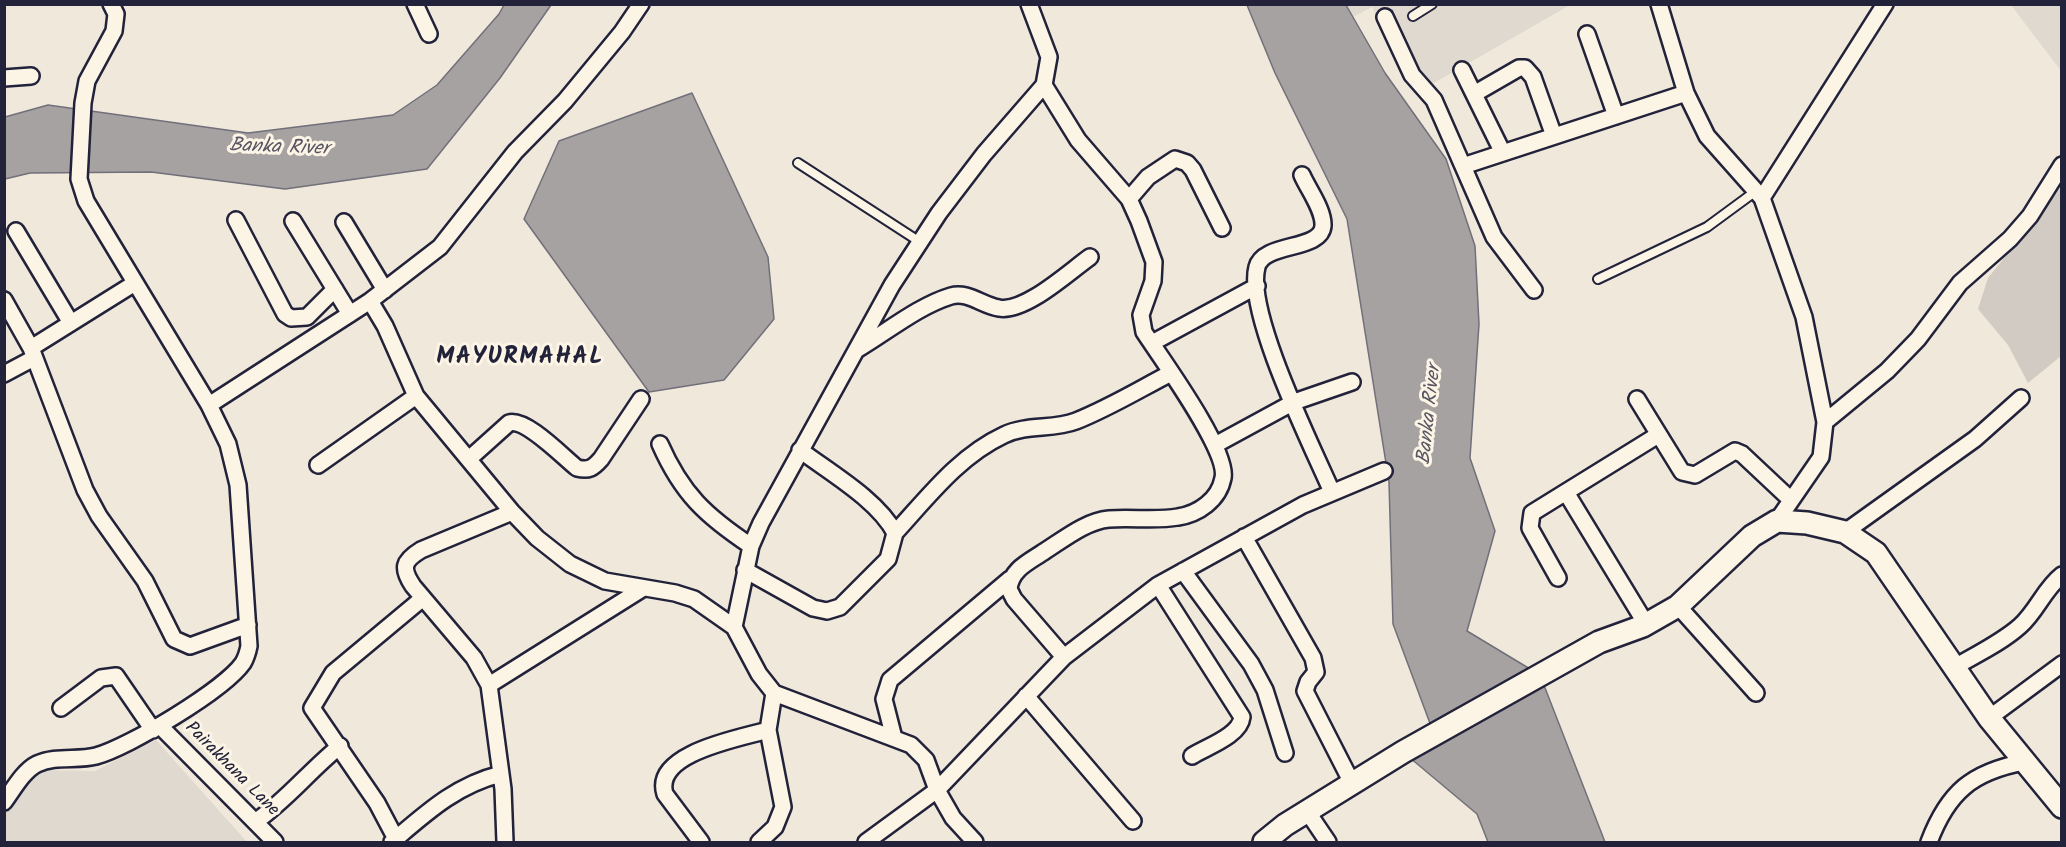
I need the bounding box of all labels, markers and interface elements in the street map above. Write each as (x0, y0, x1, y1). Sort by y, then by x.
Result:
water label: Banka River (229, 135, 329, 163)
district label: MAYURMAHAL (436, 345, 604, 373)
water label: Banka River (1414, 364, 1448, 466)
street label: Pairakhana Lane (179, 718, 283, 822)

